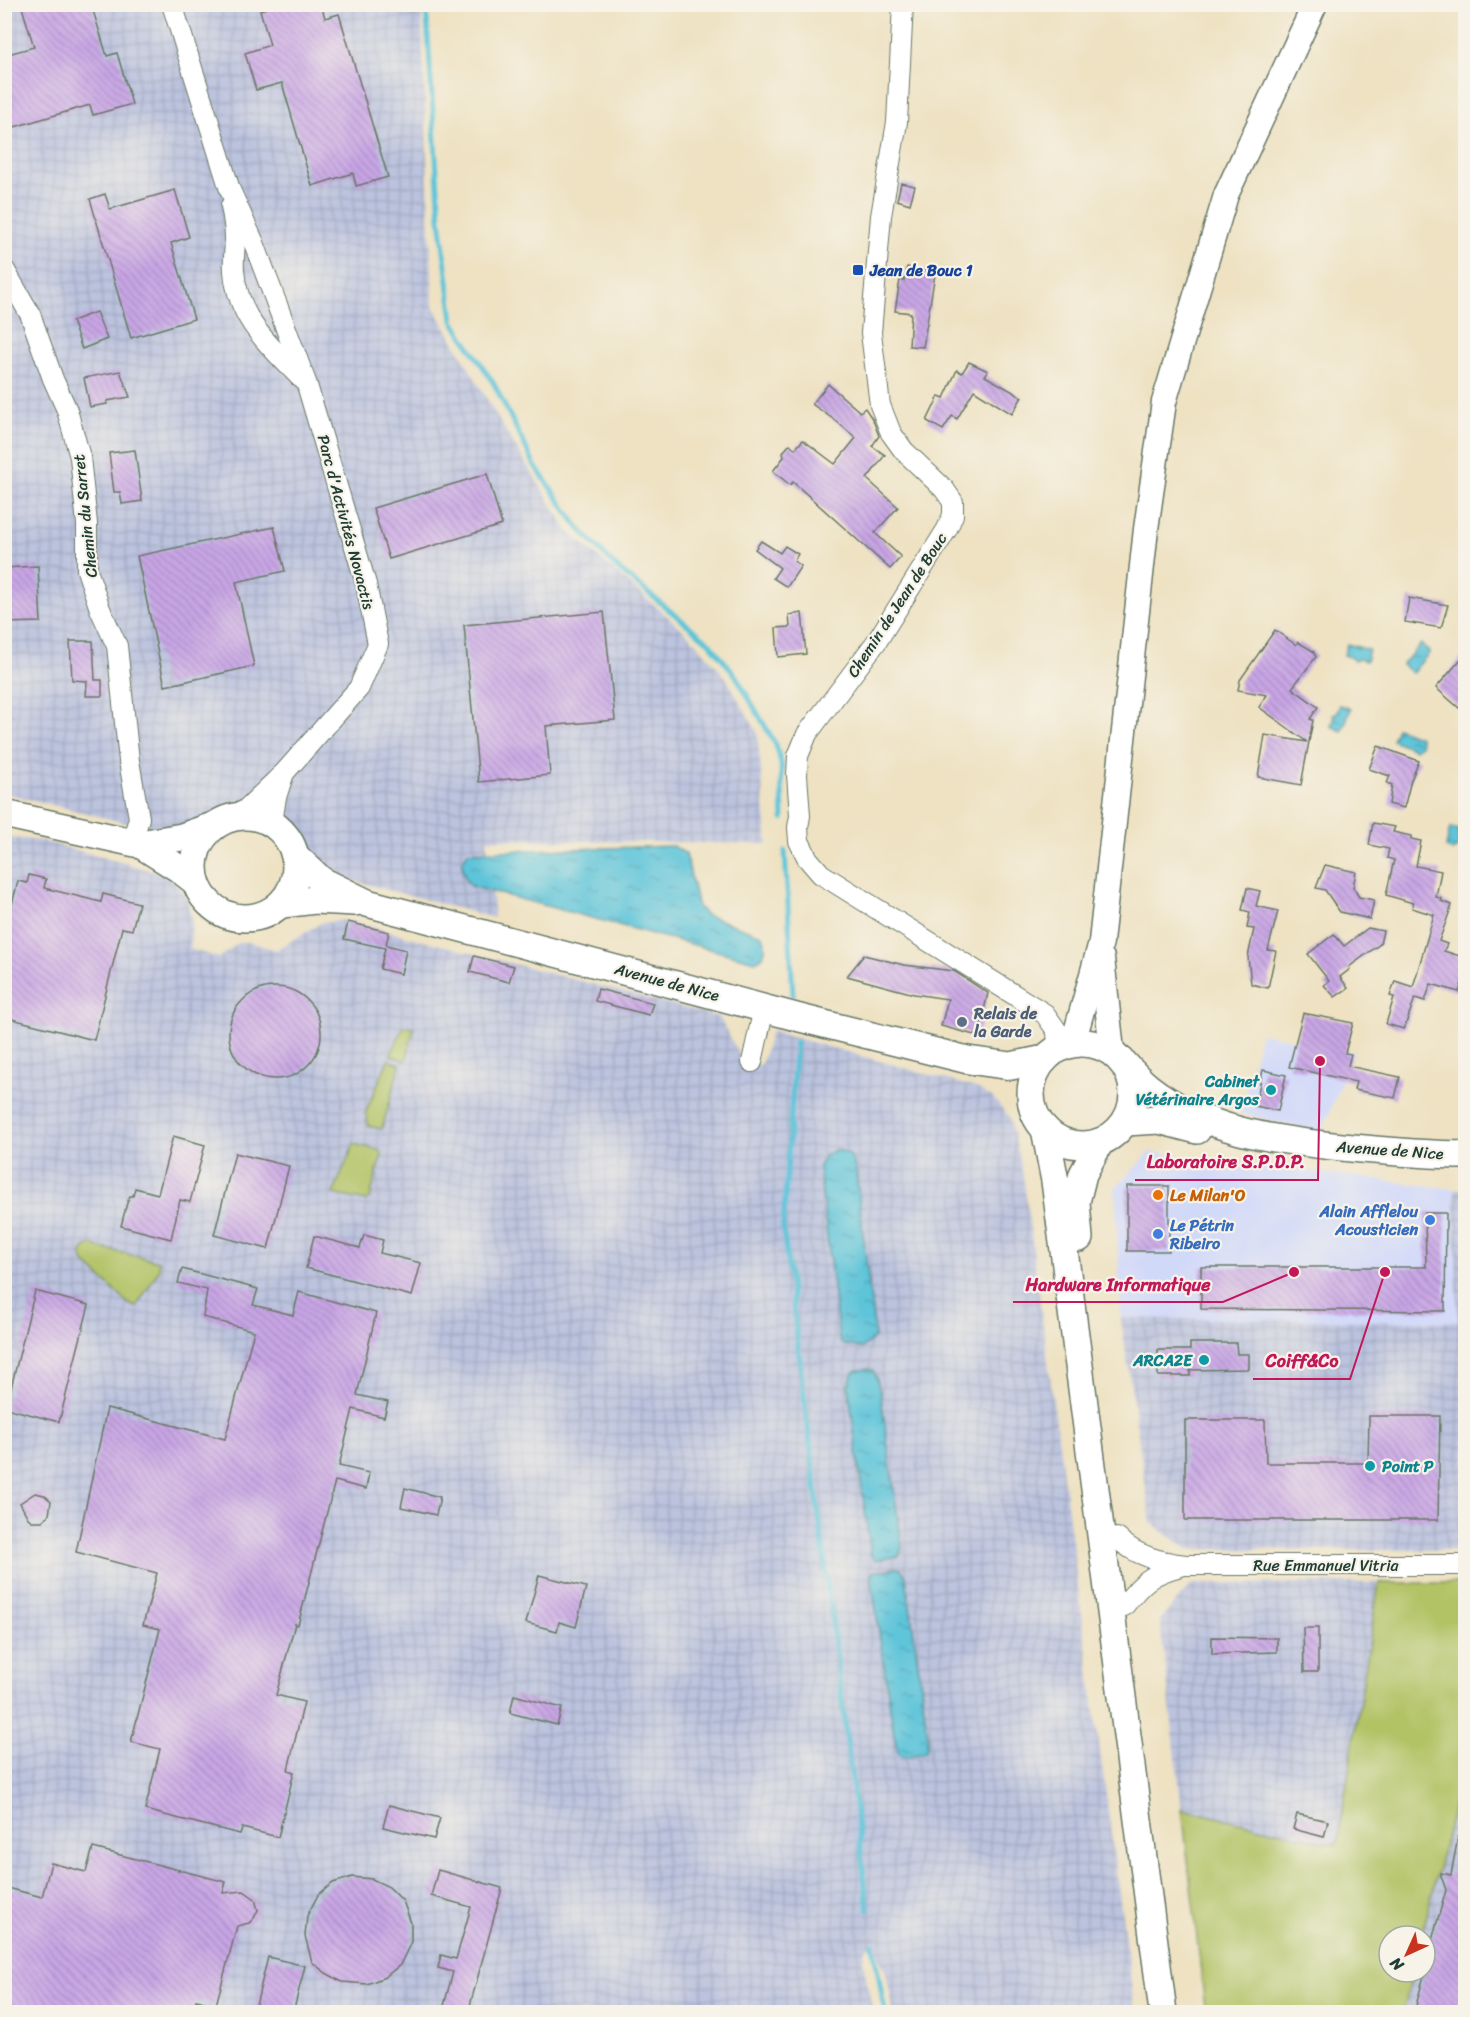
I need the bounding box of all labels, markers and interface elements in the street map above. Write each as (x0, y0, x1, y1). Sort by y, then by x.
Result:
place label: Jean de Bouc 1 (869, 256, 973, 285)
marker: Jean de Bouc 1 (851, 263, 865, 277)
street label: Parc d'Activités Novactis (309, 431, 383, 613)
street label: Chemin du Sarret (64, 453, 106, 579)
street label: Chemin de Jean de Bouc (839, 527, 955, 683)
street label: Avenue de Nice (610, 954, 723, 1010)
place label: Relais de la Garde (973, 999, 1038, 1046)
marker: Relais de la Garde (955, 1015, 969, 1029)
place label: Cabinet Vétérinaire Argos (1136, 1067, 1261, 1114)
marker: Cabinet Vétérinaire Argos (1264, 1083, 1278, 1097)
street label: Avenue de Nice (1334, 1132, 1445, 1168)
callout: Laboratoire S.P.D.P. (1135, 1144, 1318, 1180)
text: Laboratoire S.P.D.P. (1147, 1146, 1305, 1178)
place label: Le Milan'O (1170, 1181, 1246, 1210)
marker: Le Milan'O (1151, 1188, 1165, 1202)
place label: Alain Afflelou Acousticien (1319, 1197, 1418, 1244)
place label: Le Pétrin Ribeiro (1169, 1211, 1234, 1258)
marker: Alain Afflelou Acousticien (1423, 1213, 1437, 1227)
marker: Le Pétrin Ribeiro (1151, 1227, 1165, 1241)
callout: Hardware Informatique (1013, 1266, 1223, 1302)
text: Hardware Informatique (1025, 1269, 1211, 1301)
callout: Coiff&Co (1253, 1343, 1350, 1379)
text: Coiff&Co (1265, 1345, 1339, 1377)
place label: ARCA2E (1132, 1346, 1193, 1375)
marker: ARCA2E (1197, 1353, 1211, 1367)
place label: Point P (1382, 1452, 1434, 1481)
marker: Point P (1363, 1459, 1377, 1473)
street label: Rue Emmanuel Vitria (1253, 1551, 1400, 1580)
north arrow (1377, 1924, 1437, 1984)
text: N (1382, 1949, 1412, 1979)

